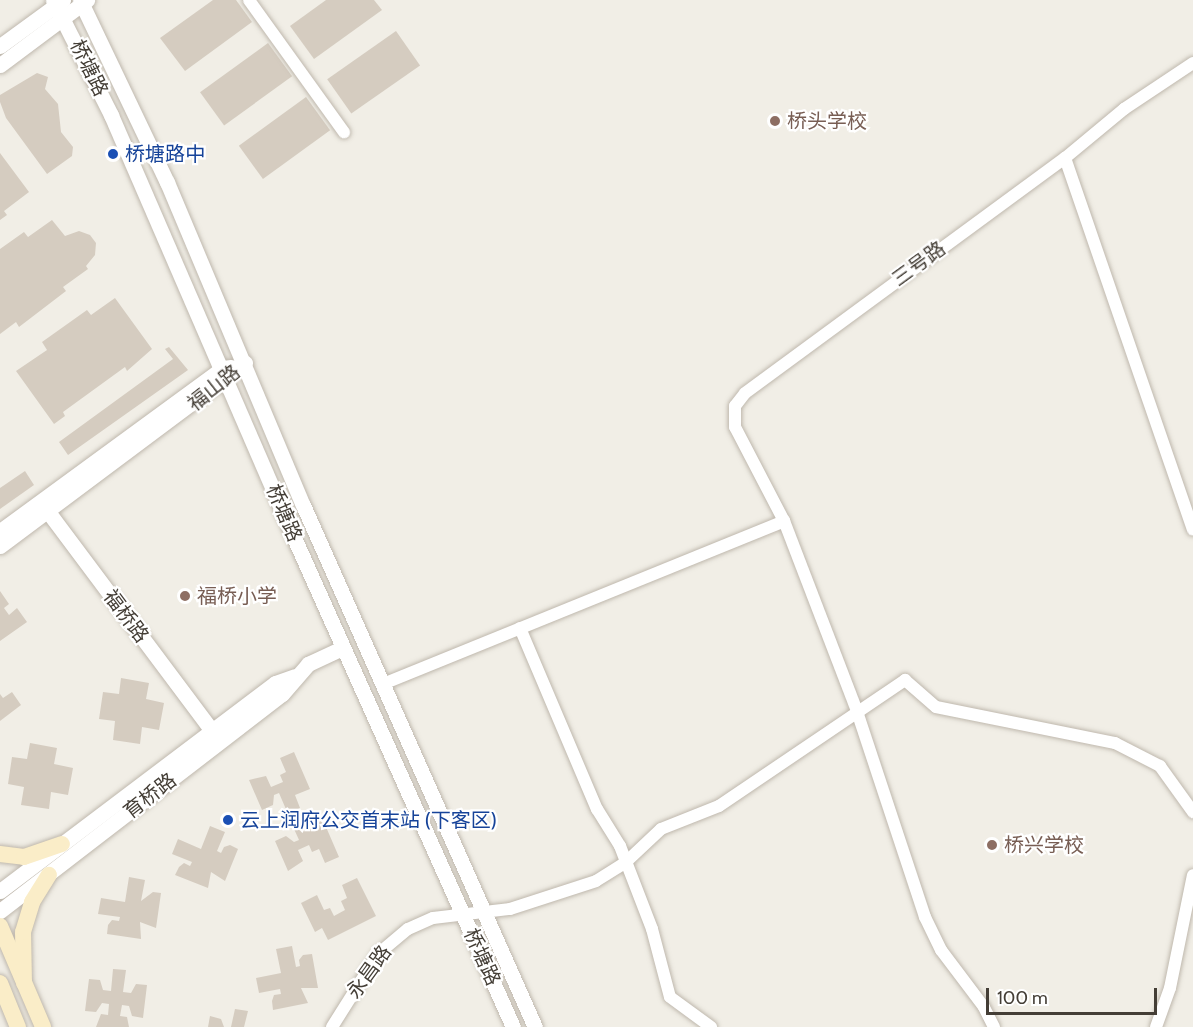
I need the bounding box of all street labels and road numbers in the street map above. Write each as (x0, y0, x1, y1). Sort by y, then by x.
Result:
street label: 桥塘路 (65, 36, 113, 100)
street label: 三号路 (888, 237, 950, 291)
street label: 福山路 (183, 360, 245, 416)
street label: 桥塘路 (261, 481, 307, 545)
street label: 福桥路 (98, 585, 154, 647)
street label: 育桥路 (119, 768, 181, 824)
street label: 桥塘路 (459, 925, 505, 989)
street label: 永昌路 (342, 941, 396, 1003)

